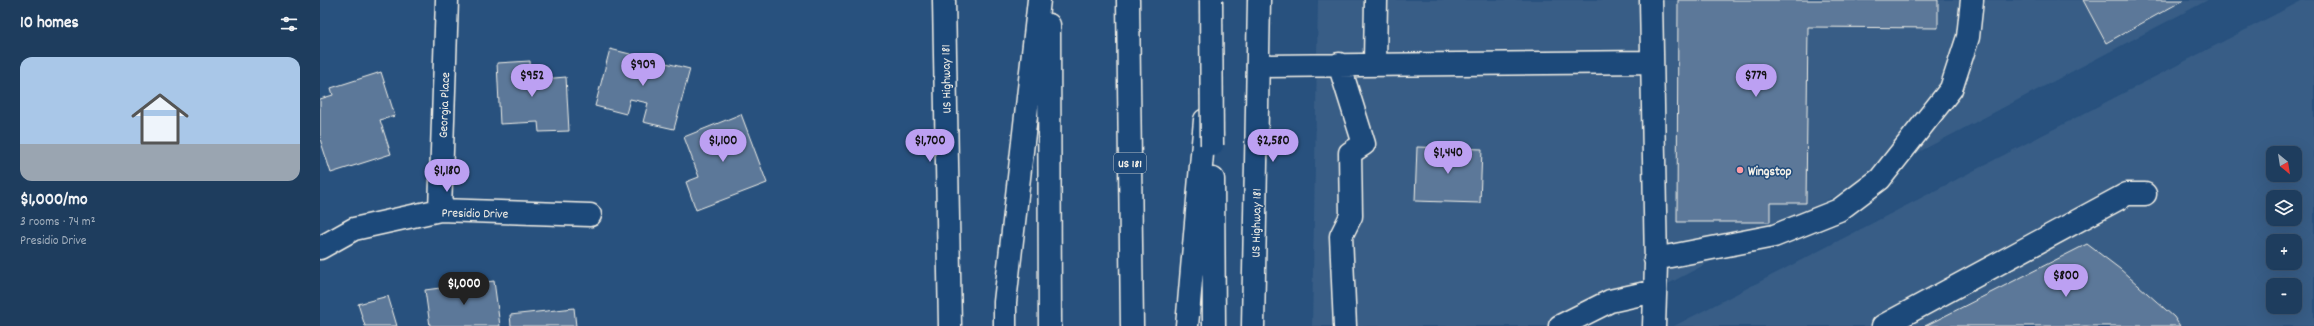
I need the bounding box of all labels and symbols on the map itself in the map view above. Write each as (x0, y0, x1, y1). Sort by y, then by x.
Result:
street label: US Highway 181 (937, 44, 958, 114)
pin: $909 (619, 53, 667, 87)
pin: $952 (508, 64, 556, 98)
pin: $779 (1732, 64, 1780, 98)
street label: Georgia Place (435, 71, 456, 138)
pin: $1,100 (690, 129, 756, 163)
pin: $1,700 (897, 129, 963, 163)
pin: $2,580 (1240, 129, 1306, 163)
pin: $1,440 (1415, 141, 1481, 175)
north arrow (2266, 146, 2302, 182)
road number: US 181 (1114, 153, 1146, 173)
pin: $1,180 (414, 159, 480, 193)
place label: Wingstop (1748, 163, 1792, 182)
marker: Wingstop (1735, 165, 1745, 175)
street label: US Highway 181 (1247, 188, 1268, 258)
street label: Presidio Drive (441, 204, 509, 225)
pin: $800 (2042, 264, 2090, 298)
pin: $1,000 (431, 272, 497, 306)

